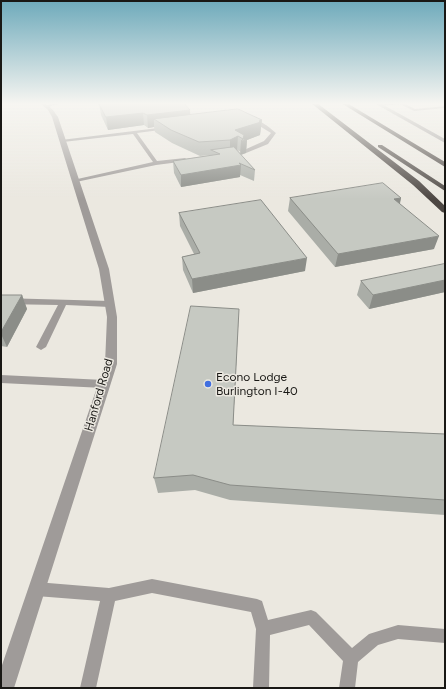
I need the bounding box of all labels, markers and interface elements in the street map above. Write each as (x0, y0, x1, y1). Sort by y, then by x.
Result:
street label: Hanford Road (82, 357, 116, 433)
place label: Econo Lodge Burlington I-40 (216, 370, 298, 398)
marker: Econo Lodge Burlington I-40 (203, 379, 213, 389)

